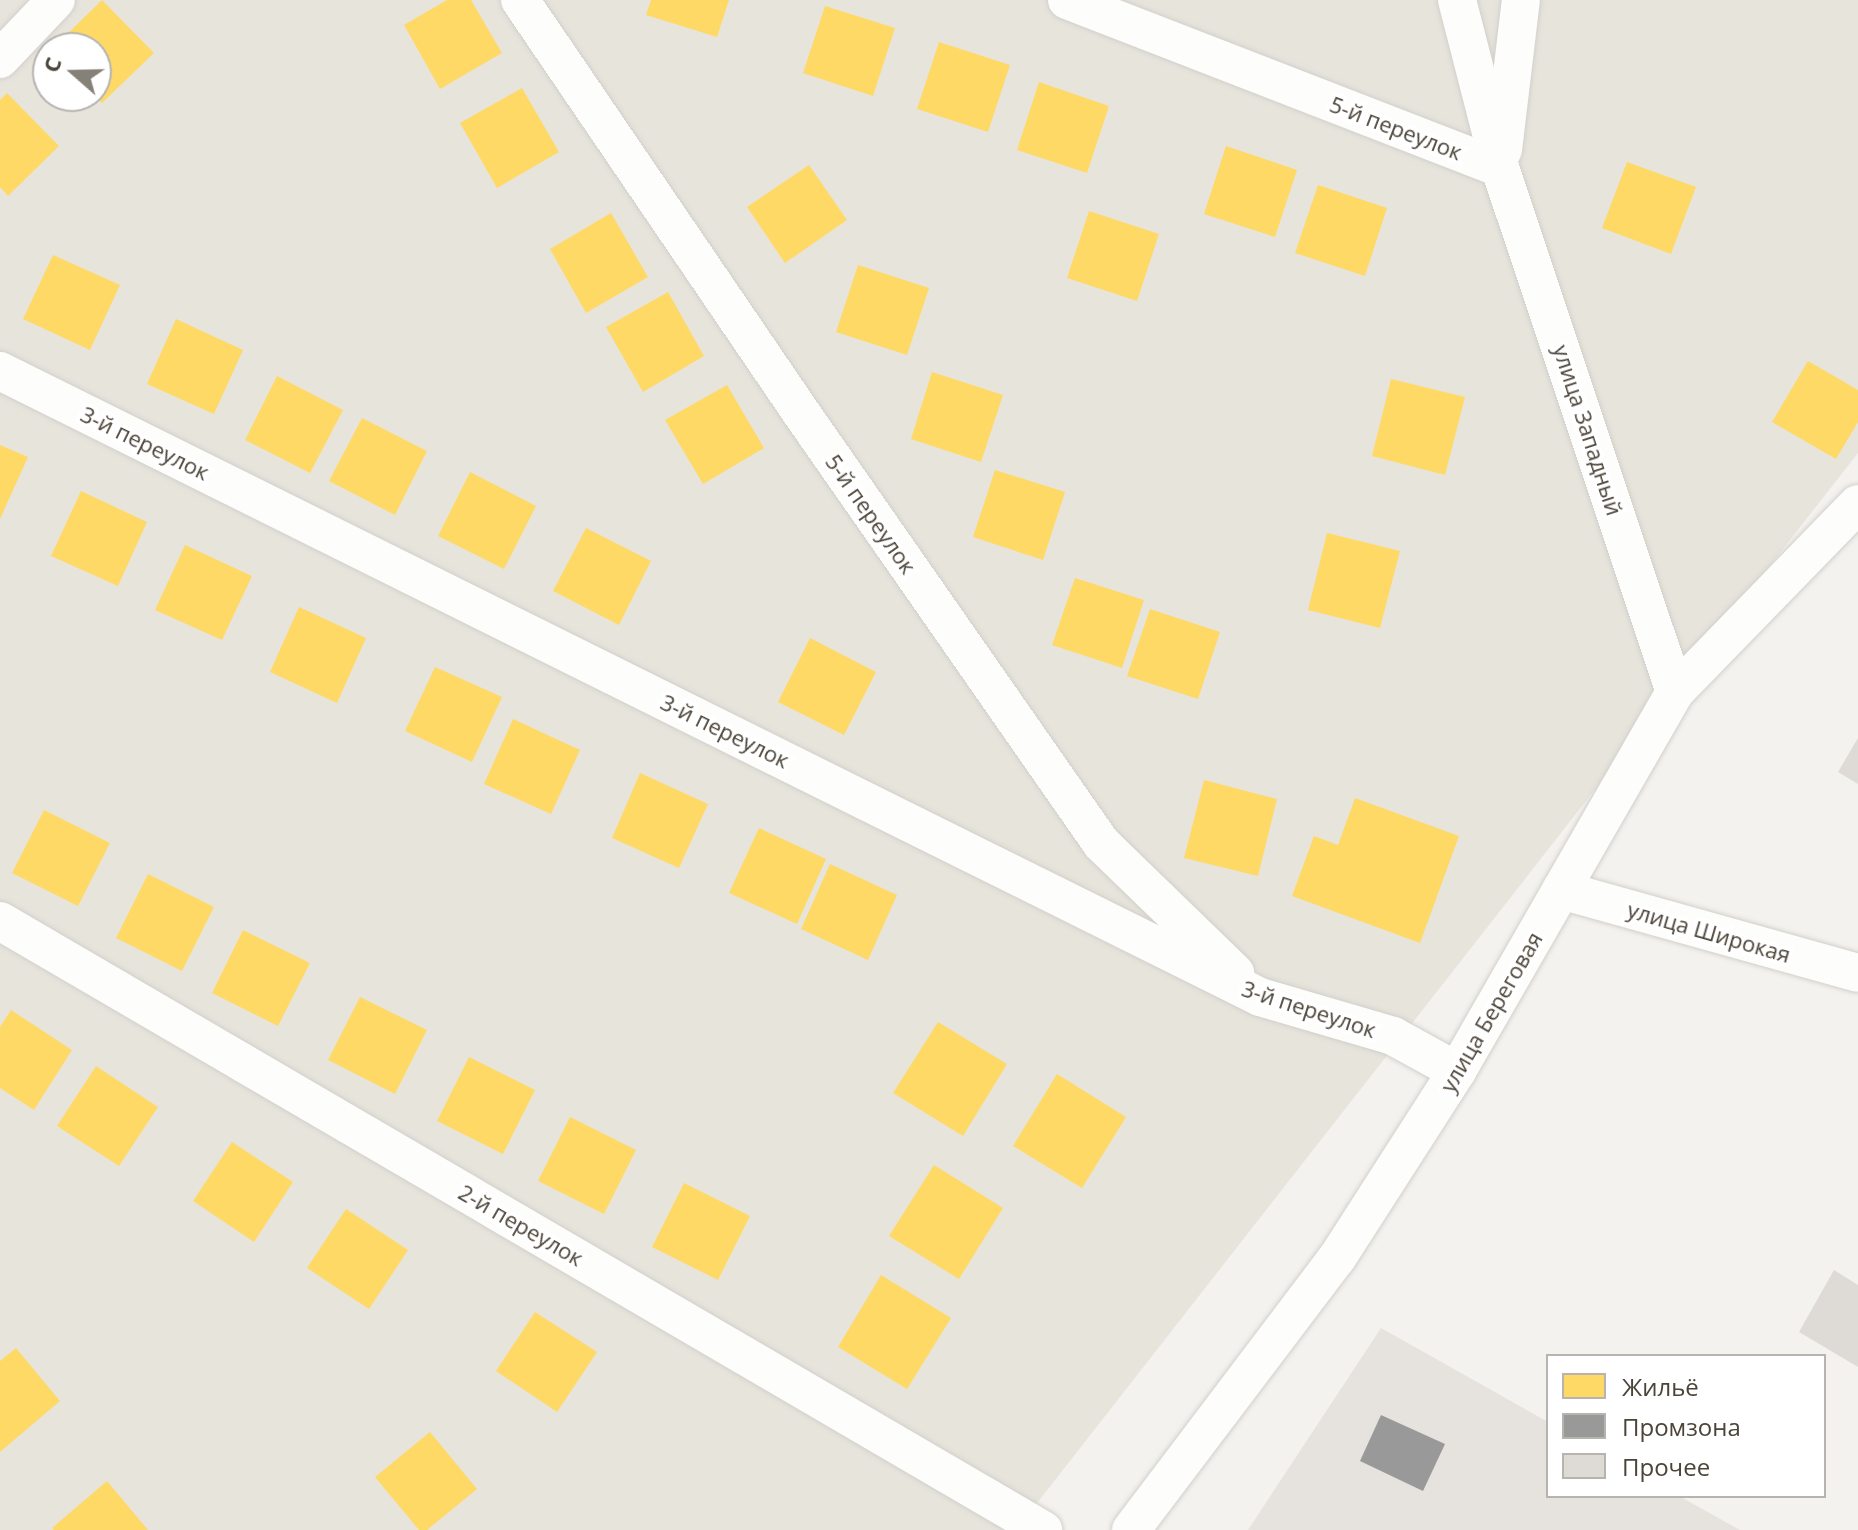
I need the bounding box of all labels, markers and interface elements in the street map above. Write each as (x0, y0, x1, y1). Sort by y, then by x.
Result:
north arrow (32, 32, 112, 112)
text: С (35, 53, 68, 76)
street label: 5-й переулок (1326, 91, 1466, 165)
street label: улица Западный (1548, 341, 1628, 519)
street label: 3-й переулок (77, 401, 213, 485)
street label: 5-й переулок (820, 449, 922, 579)
street label: 3-й переулок (657, 689, 793, 773)
street label: улица Широкая (1624, 896, 1794, 968)
street label: улица Береговая (1434, 927, 1548, 1097)
street label: 3-й переулок (1239, 975, 1379, 1043)
street label: 2-й переулок (454, 1179, 588, 1271)
legend (1546, 1354, 1826, 1498)
text: Жильё (1622, 1370, 1699, 1403)
text: Промзона (1622, 1410, 1741, 1443)
text: Прочее (1622, 1450, 1710, 1483)

